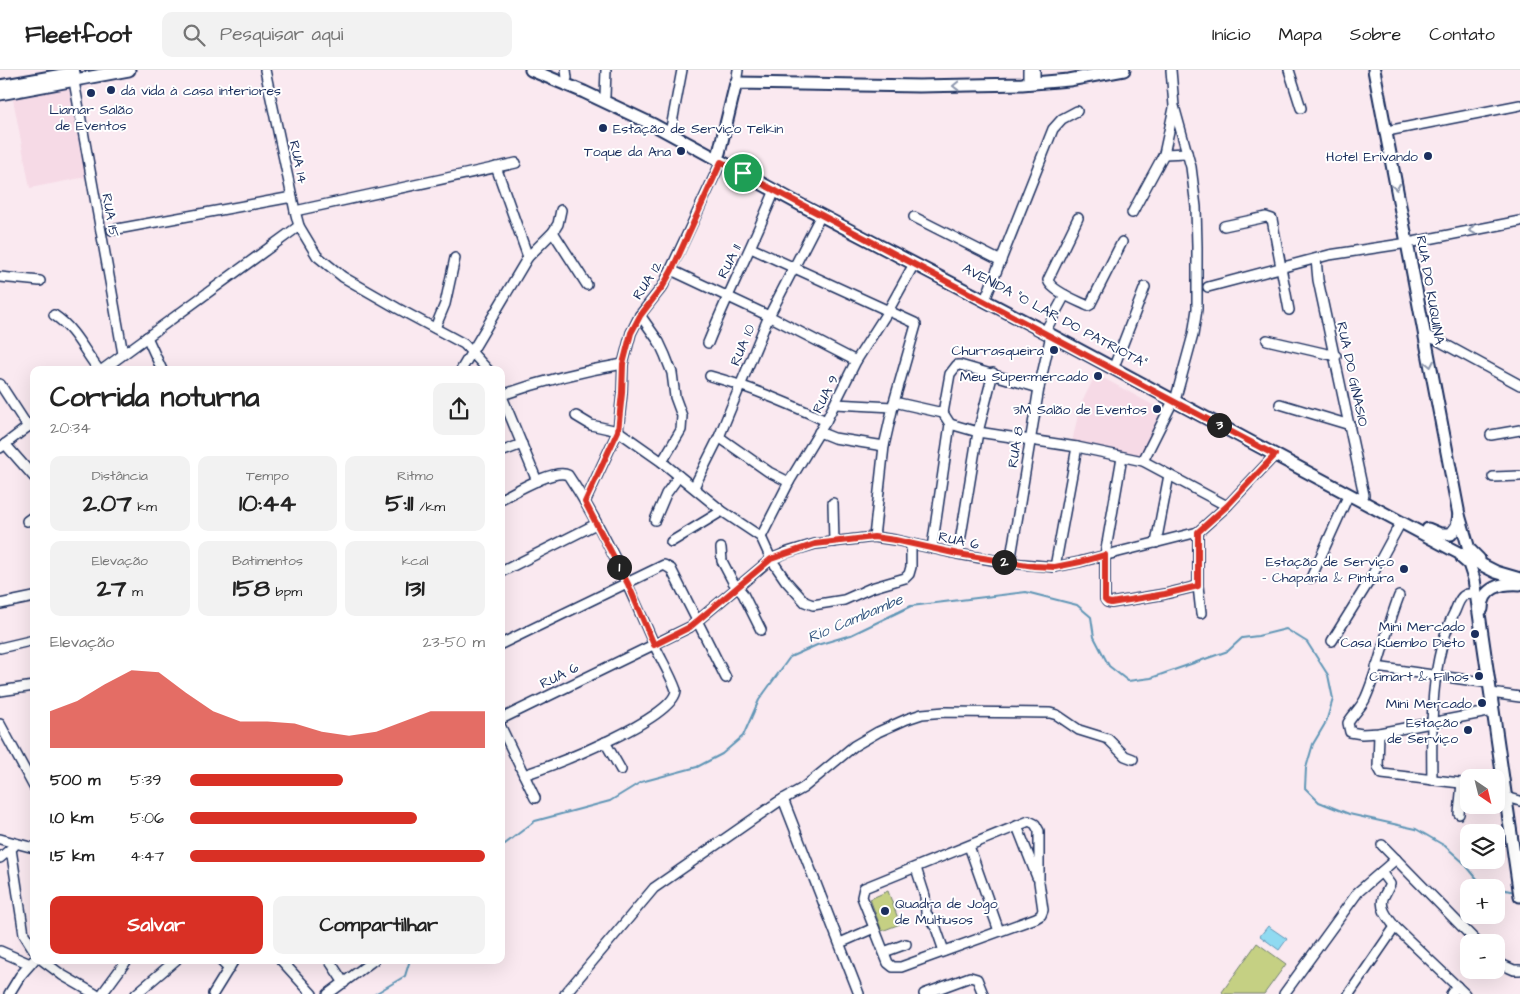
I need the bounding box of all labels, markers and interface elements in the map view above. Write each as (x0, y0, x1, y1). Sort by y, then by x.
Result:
search box (162, 12, 512, 57)
text: Fleetfoot (25, 18, 132, 52)
icon: search (180, 21, 208, 49)
text: Pesquisar aqui (220, 21, 343, 48)
text: Início (1212, 22, 1251, 47)
text: Mapa (1279, 22, 1322, 47)
text: Sobre (1350, 22, 1401, 47)
text: Contato (1429, 22, 1495, 47)
one-way arrow (951, 80, 959, 91)
place label: dá vida à casa interiores (121, 81, 281, 101)
marker: dá vida à casa interiores (105, 84, 117, 96)
marker: Liamar Salão de Eventos (85, 87, 97, 99)
place label: Liamar Salão de Eventos (49, 100, 133, 136)
place label: Estação de Serviço Telkin (613, 119, 783, 139)
marker: Estação de Serviço Telkin (597, 122, 609, 134)
street label: RUA 14 (284, 139, 312, 186)
place label: Toque da Ana (584, 142, 671, 162)
marker: Toque da Ana (675, 145, 687, 157)
place label: Hotel Erivando (1326, 147, 1418, 167)
marker: Hotel Erivando (1422, 150, 1434, 162)
pin (722, 152, 764, 194)
icon: arrive (729, 159, 757, 187)
one-way arrow (1391, 182, 1401, 191)
street label: RUA 15 (96, 192, 124, 239)
one-way arrow (1468, 224, 1477, 235)
street label: RUA DO KUQUINA (1411, 234, 1449, 346)
street label: RUA 11 (713, 241, 747, 282)
street label: RUA 12 (628, 257, 668, 304)
street label: AVENIDA "O LAR DO PATRIOTA" (959, 259, 1150, 373)
street label: RUA DO GINASIO (1331, 320, 1373, 428)
street label: RUA 10 (726, 322, 760, 369)
place label: Churrasqueira (952, 341, 1044, 361)
marker: Churrasqueira (1048, 344, 1060, 356)
one-way arrow (1424, 359, 1434, 368)
place label: Meu Supermercado (960, 367, 1088, 387)
marker: Meu Supermercado (1092, 370, 1104, 382)
street label: RUA 9 (808, 372, 844, 417)
text: Corrida noturna (50, 378, 260, 417)
button: share (433, 383, 485, 435)
place label: 3M Salão de Eventos (1013, 400, 1147, 420)
marker: 3M Salão de Eventos (1151, 403, 1163, 415)
pin: 3 (1206, 412, 1232, 438)
text: 3 (1216, 415, 1223, 435)
text: 20:34 (50, 417, 91, 439)
street label: RUA 8 (1003, 425, 1029, 469)
text: Distância (92, 466, 148, 486)
text: Tempo (246, 466, 289, 486)
text: Ritmo (397, 466, 433, 486)
text: 2.07 (83, 486, 132, 521)
text: 10:44 (239, 486, 296, 521)
text: 5:11 (385, 486, 414, 521)
text: km (132, 497, 157, 517)
text: /km (414, 497, 445, 517)
street label: RUA 6 (937, 527, 981, 555)
pin: 2 (992, 550, 1016, 574)
text: Elevação (92, 551, 148, 571)
text: Batimentos (232, 551, 303, 571)
text: kcal (402, 551, 429, 571)
text: 2 (1000, 552, 1009, 572)
place label: Estação de Serviço - Chaparia & Pintura (1262, 552, 1394, 588)
pin: 1 (606, 554, 632, 580)
text: 1 (619, 557, 620, 577)
marker: Estação de Serviço - Chaparia & Pintura (1398, 563, 1410, 575)
text: 27 (97, 571, 126, 606)
text: 158 (233, 571, 270, 606)
text: 131 (406, 571, 425, 606)
text: m (126, 582, 143, 602)
text: bpm (270, 582, 302, 602)
water label: Rio Cambambe (804, 589, 907, 648)
place label: Mini Mercado Casa Kuembo Dieto (1341, 617, 1465, 653)
marker: Mini Mercado Casa Kuembo Dieto (1469, 628, 1481, 640)
text: Elevação (50, 631, 114, 653)
text: 23–50 m (422, 631, 485, 653)
street label: RUA 6 (537, 658, 583, 694)
place label: Cimart & Filhos (1369, 667, 1469, 687)
marker: Cimart & Filhos (1473, 670, 1485, 682)
place label: Mini Mercado (1386, 694, 1472, 714)
marker: Mini Mercado (1476, 697, 1488, 709)
place label: Estação de Serviço (1387, 713, 1458, 749)
marker: Estação de Serviço (1462, 724, 1474, 736)
text: 500 m (50, 769, 100, 791)
text: 5:39 (130, 769, 161, 791)
north arrow (1460, 769, 1505, 814)
map controls (1460, 769, 1505, 979)
text: 1.0 km (50, 807, 93, 829)
text: 5:06 (130, 807, 164, 829)
button: layers (1460, 824, 1505, 869)
text: 1.5 km (50, 845, 94, 867)
text: 4:47 (130, 845, 164, 867)
button: + (1460, 879, 1505, 924)
place label: Quadra de Jogo de Multiusos (895, 894, 998, 930)
button: Salvar (50, 896, 263, 954)
button: Compartilhar (273, 896, 485, 954)
marker: Quadra de Jogo de Multiusos (879, 905, 891, 917)
button: − (1460, 934, 1505, 979)

